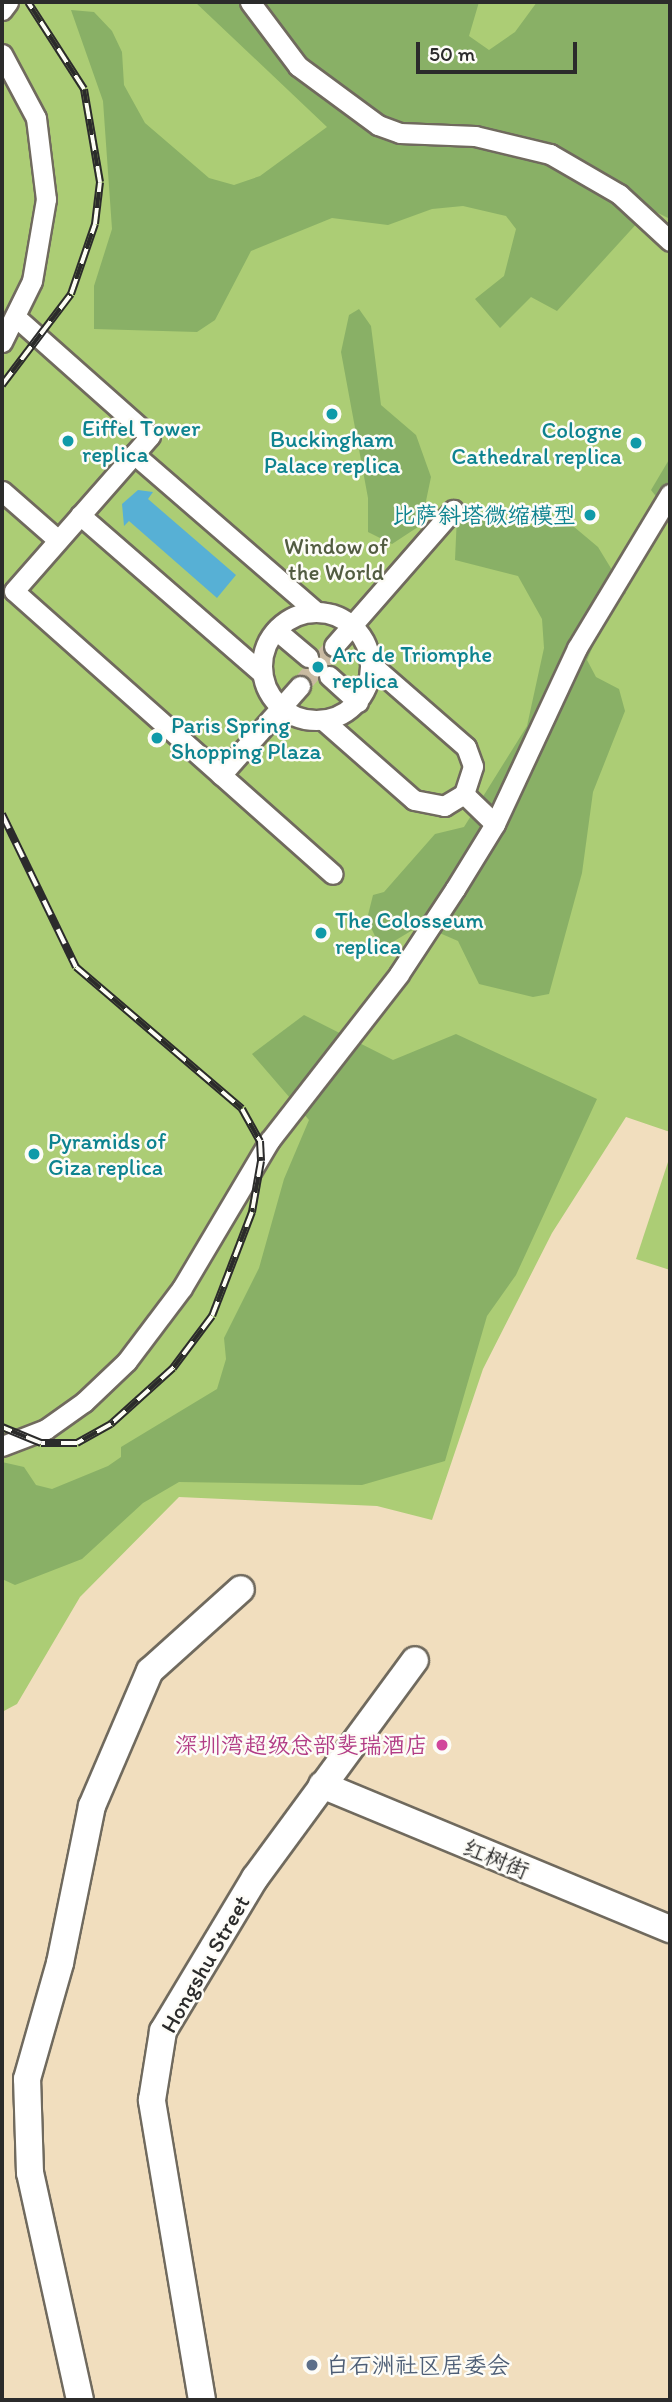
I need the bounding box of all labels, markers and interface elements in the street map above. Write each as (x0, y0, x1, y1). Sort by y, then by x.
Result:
scale bar (420, 28, 581, 72)
text: 50 m (429, 41, 475, 66)
marker: Buckingham Palace replica (324, 406, 340, 422)
place label: Eiffel Tower replica (82, 414, 198, 468)
place label: Cologne Cathedral replica (452, 416, 622, 470)
place label: Buckingham Palace replica (264, 425, 400, 479)
marker: Eiffel Tower replica (60, 433, 76, 449)
marker: Cologne Cathedral replica (628, 435, 644, 451)
place label: 比萨斜塔微缩模型 (392, 501, 576, 529)
marker: 比萨斜塔微缩模型 (582, 507, 598, 523)
park label: Window of the World (284, 532, 388, 586)
place label: Arc de Triomphe replica (332, 640, 492, 694)
marker: Arc de Triomphe replica (310, 659, 326, 675)
place label: Paris Spring Shopping Plaza (171, 711, 321, 765)
marker: Paris Spring Shopping Plaza (149, 730, 165, 746)
place label: The Colosseum replica (335, 906, 485, 960)
marker: The Colosseum replica (313, 925, 329, 941)
place label: Pyramids of Giza replica (48, 1127, 166, 1181)
marker: Pyramids of Giza replica (26, 1146, 42, 1162)
place label: 深圳湾超级总部斐瑞酒店 (175, 1731, 428, 1759)
marker: 深圳湾超级总部斐瑞酒店 (434, 1737, 450, 1753)
street label: 红树街 (459, 1833, 533, 1885)
street label: Hongshu Street (155, 1891, 255, 2037)
place label: 白石洲社区居委会 (326, 2351, 510, 2379)
marker: 白石洲社区居委会 (304, 2357, 320, 2373)

